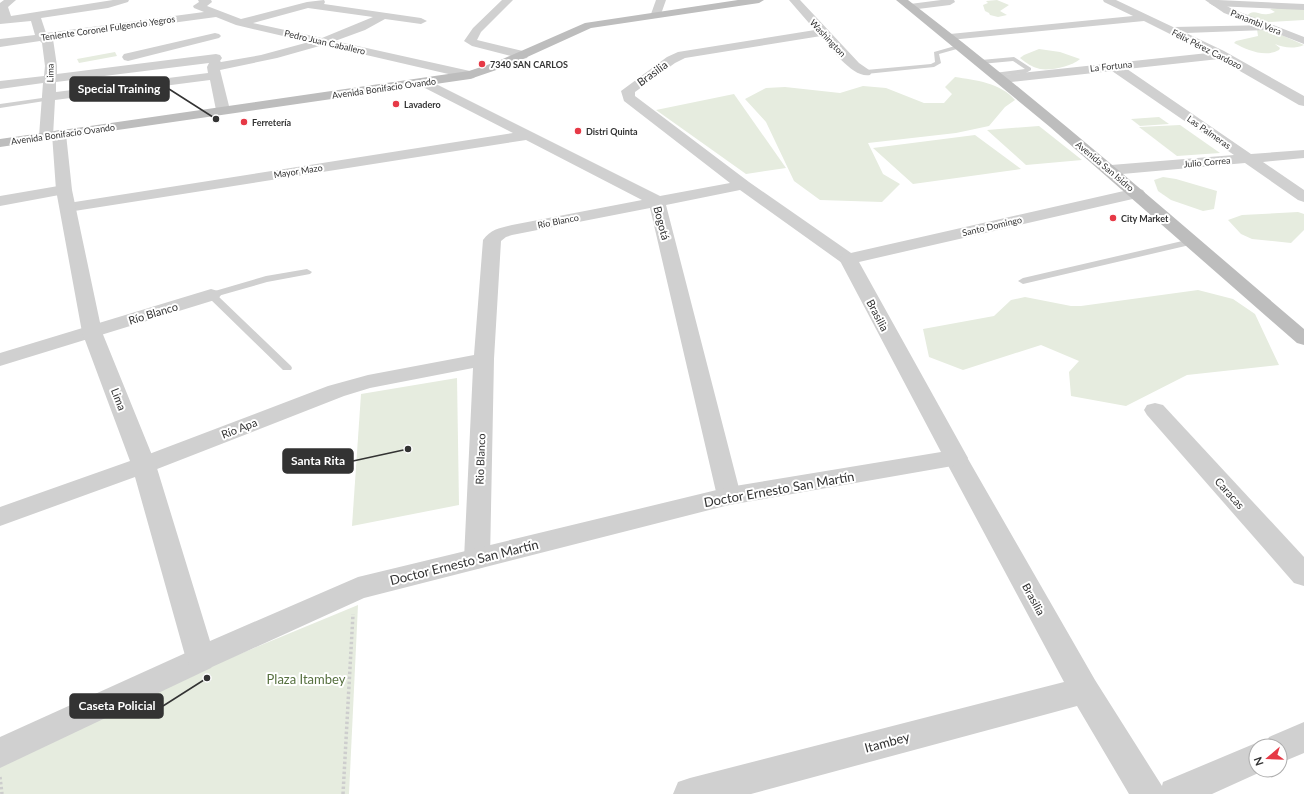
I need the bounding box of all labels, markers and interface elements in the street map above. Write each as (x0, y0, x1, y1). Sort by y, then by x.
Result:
street label: Panambi Vera (1229, 7, 1283, 37)
street label: Teniente Coronel Fulgencio Yegros (40, 13, 176, 43)
street label: Washington (808, 17, 848, 59)
street label: Pedro Juan Caballero (283, 27, 367, 57)
street label: Félix Pérez Cardozo (1170, 27, 1244, 71)
street label: Brasilia (634, 58, 670, 88)
street label: La Fortuna (1089, 58, 1133, 74)
marker: 7340 SAN CARLOS (477, 59, 487, 69)
place label: 7340 SAN CARLOS (490, 59, 568, 70)
street label: Lima (44, 64, 56, 82)
street label: Avenida Bonifacio Ovando (331, 75, 437, 101)
callout: Special Training (70, 77, 169, 101)
text: Special Training (78, 81, 161, 96)
marker: Lavadero (391, 99, 401, 109)
place label: Lavadero (404, 99, 441, 110)
street label: Las Palmeras (1185, 113, 1233, 151)
marker: Ferretería (239, 117, 249, 127)
place label: Ferretería (252, 117, 292, 128)
street label: Avenida Bonifacio Ovando (10, 121, 116, 147)
marker: Distri Quinta (573, 126, 583, 136)
place label: Distri Quinta (586, 126, 638, 137)
street label: Avenida San Isidro (1074, 139, 1136, 193)
street label: Julio Correa (1183, 154, 1231, 170)
street label: Mayor Mazo (273, 162, 323, 180)
street label: Bogotá (651, 205, 673, 241)
street label: Río Blanco (536, 212, 580, 230)
marker: City Market (1108, 213, 1118, 223)
place label: City Market (1121, 213, 1169, 224)
street label: Santo Domingo (961, 214, 1023, 238)
street label: Brasilia (864, 297, 892, 333)
street label: Río Blanco (127, 299, 179, 327)
street label: Lima (109, 386, 129, 412)
street label: Río Apa (219, 415, 259, 441)
street label: Rio Blanco (473, 433, 487, 485)
callout: Santa Rita (283, 449, 353, 473)
text: Santa Rita (291, 453, 345, 468)
street label: Doctor Ernesto San Martín (702, 468, 856, 510)
street label: Caracas (1213, 475, 1248, 512)
street label: Doctor Ernesto San Martín (388, 536, 540, 588)
street label: Brasilia (1020, 581, 1048, 617)
park label: Plaza Itambey (267, 671, 346, 687)
callout: Caseta Policial (70, 694, 163, 718)
text: Caseta Policial (78, 698, 156, 713)
street label: Itambey (863, 728, 912, 756)
north arrow (1248, 738, 1288, 778)
text: N (1251, 755, 1266, 768)

